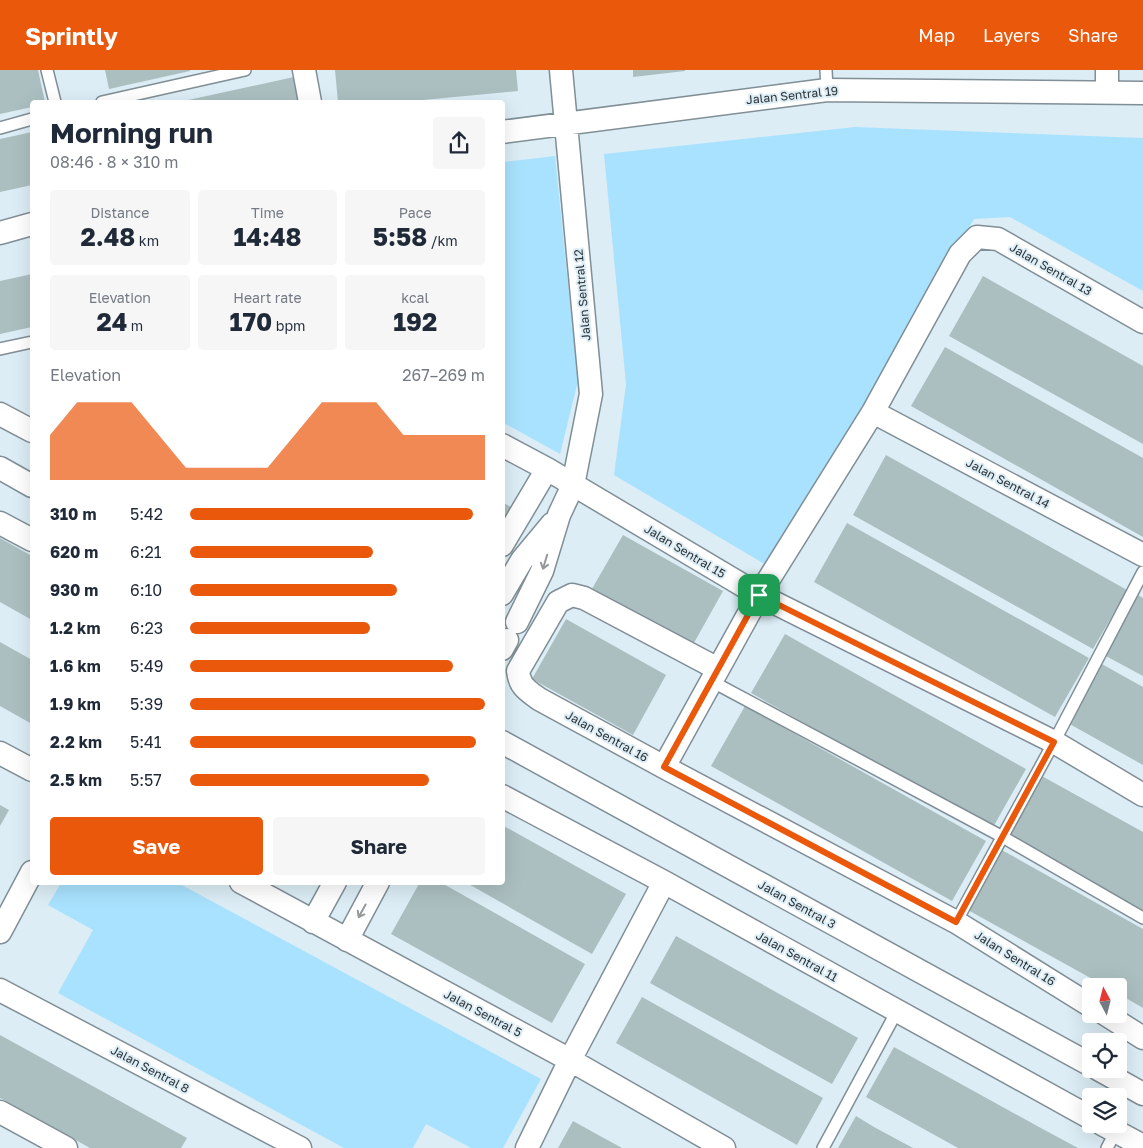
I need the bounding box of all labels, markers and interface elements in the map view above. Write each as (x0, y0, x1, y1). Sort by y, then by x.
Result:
text: Sprintly (25, 21, 118, 50)
text: Map (918, 24, 955, 46)
text: Layers (983, 24, 1040, 46)
text: Share (1068, 24, 1118, 46)
street label: Jalan Sentral 19 (745, 83, 839, 107)
text: Morning run (50, 116, 213, 149)
button: share (433, 117, 485, 169)
text: 08:46 · 8 × 310 m (50, 152, 178, 172)
text: Distance (90, 204, 149, 221)
text: Time (251, 204, 284, 221)
text: Pace (399, 204, 432, 221)
text: 2.48 (80, 221, 135, 252)
text: 14:48 (233, 221, 302, 252)
text: 5:58 (373, 221, 427, 252)
text: km (135, 232, 159, 249)
text: /km (427, 232, 458, 249)
street label: Jalan Sentral 13 (1007, 239, 1095, 299)
street label: Jalan Sentral 12 (571, 248, 593, 342)
text: Elevation (89, 289, 151, 306)
text: Heart rate (233, 289, 302, 306)
text: kcal (401, 289, 429, 306)
text: 24 (96, 306, 127, 337)
text: 170 (230, 306, 272, 337)
text: 192 (393, 306, 437, 337)
text: m (127, 317, 143, 334)
text: bpm (272, 317, 305, 334)
text: Elevation (50, 365, 121, 385)
text: 267–269 m (402, 365, 485, 385)
street label: Jalan Sentral 14 (964, 455, 1052, 511)
text: 310 m (50, 504, 96, 524)
text: 5:42 (130, 504, 163, 524)
street label: Jalan Sentral 15 (642, 521, 728, 581)
text: 620 m (50, 542, 98, 562)
text: 6:21 (130, 542, 162, 562)
one-way arrow (540, 554, 550, 570)
pin (738, 574, 780, 616)
text: 930 m (50, 580, 98, 600)
text: 6:10 (130, 580, 162, 600)
icon: arrive (745, 581, 773, 609)
text: 1.2 km (50, 618, 100, 638)
text: 6:23 (130, 618, 163, 638)
text: 1.6 km (50, 656, 101, 676)
text: 5:49 (130, 656, 164, 676)
text: 1.9 km (50, 694, 101, 714)
text: 5:39 (130, 694, 163, 714)
street label: Jalan Sentral 16 (563, 707, 651, 765)
text: 2.2 km (50, 732, 102, 752)
text: 5:41 (130, 732, 162, 752)
text: 2.5 km (50, 770, 102, 790)
text: 5:57 (130, 770, 162, 790)
button: Save (50, 817, 263, 875)
button: Share (273, 817, 485, 875)
street label: Jalan Sentral 3 (756, 877, 838, 931)
one-way arrow (357, 904, 367, 918)
street label: Jalan Sentral 11 (754, 927, 841, 985)
street label: Jalan Sentral 16 (972, 927, 1058, 989)
north arrow (1082, 978, 1128, 1022)
map controls (1082, 978, 1127, 1133)
street label: Jalan Sentral 5 (441, 986, 525, 1040)
button: locate (1082, 1033, 1127, 1078)
street label: Jalan Sentral 8 (108, 1042, 192, 1096)
button: layers (1082, 1088, 1127, 1133)

